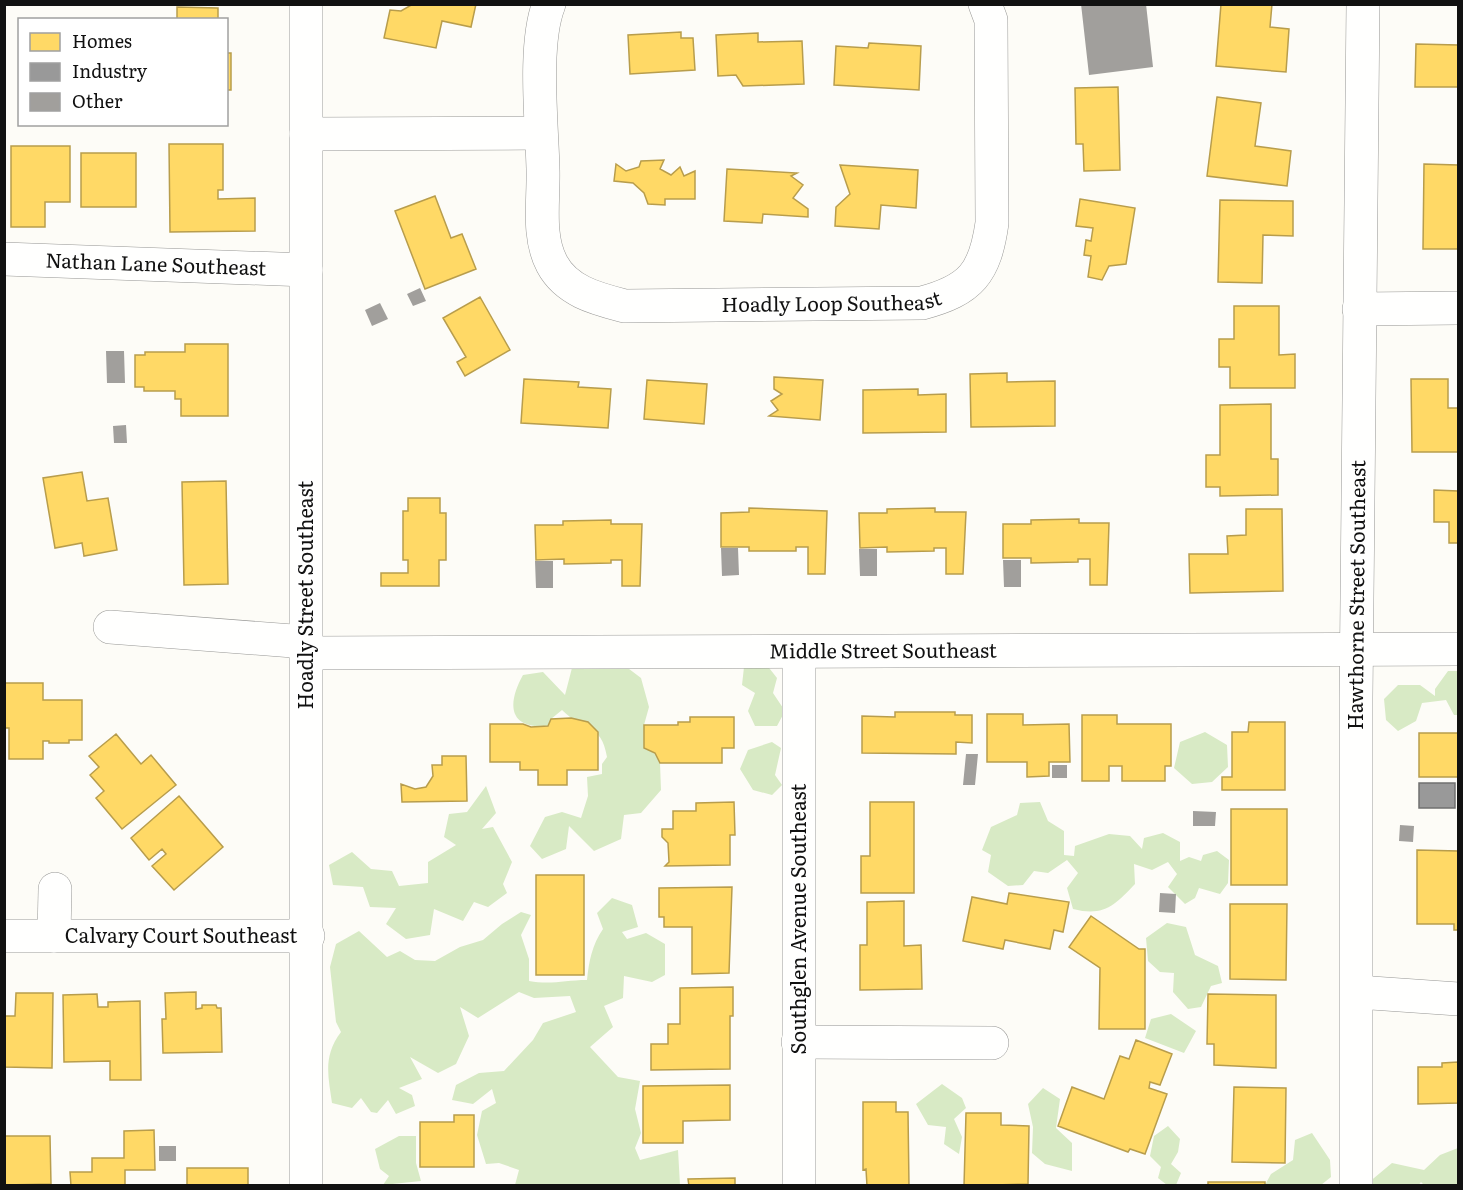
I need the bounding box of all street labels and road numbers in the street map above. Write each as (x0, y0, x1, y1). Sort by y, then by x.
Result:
street label: Nathan Lane Southeast (45, 244, 267, 282)
street label: Hoadly Loop Southeast (721, 281, 945, 318)
street label: Hawthorne Street Southeast (1339, 460, 1371, 730)
street label: Hoadly Street Southeast (289, 481, 319, 709)
street label: Middle Street Southeast (769, 634, 997, 664)
street label: Southglen Avenue Southeast (782, 784, 812, 1054)
street label: Calvary Court Southeast (65, 919, 297, 949)

